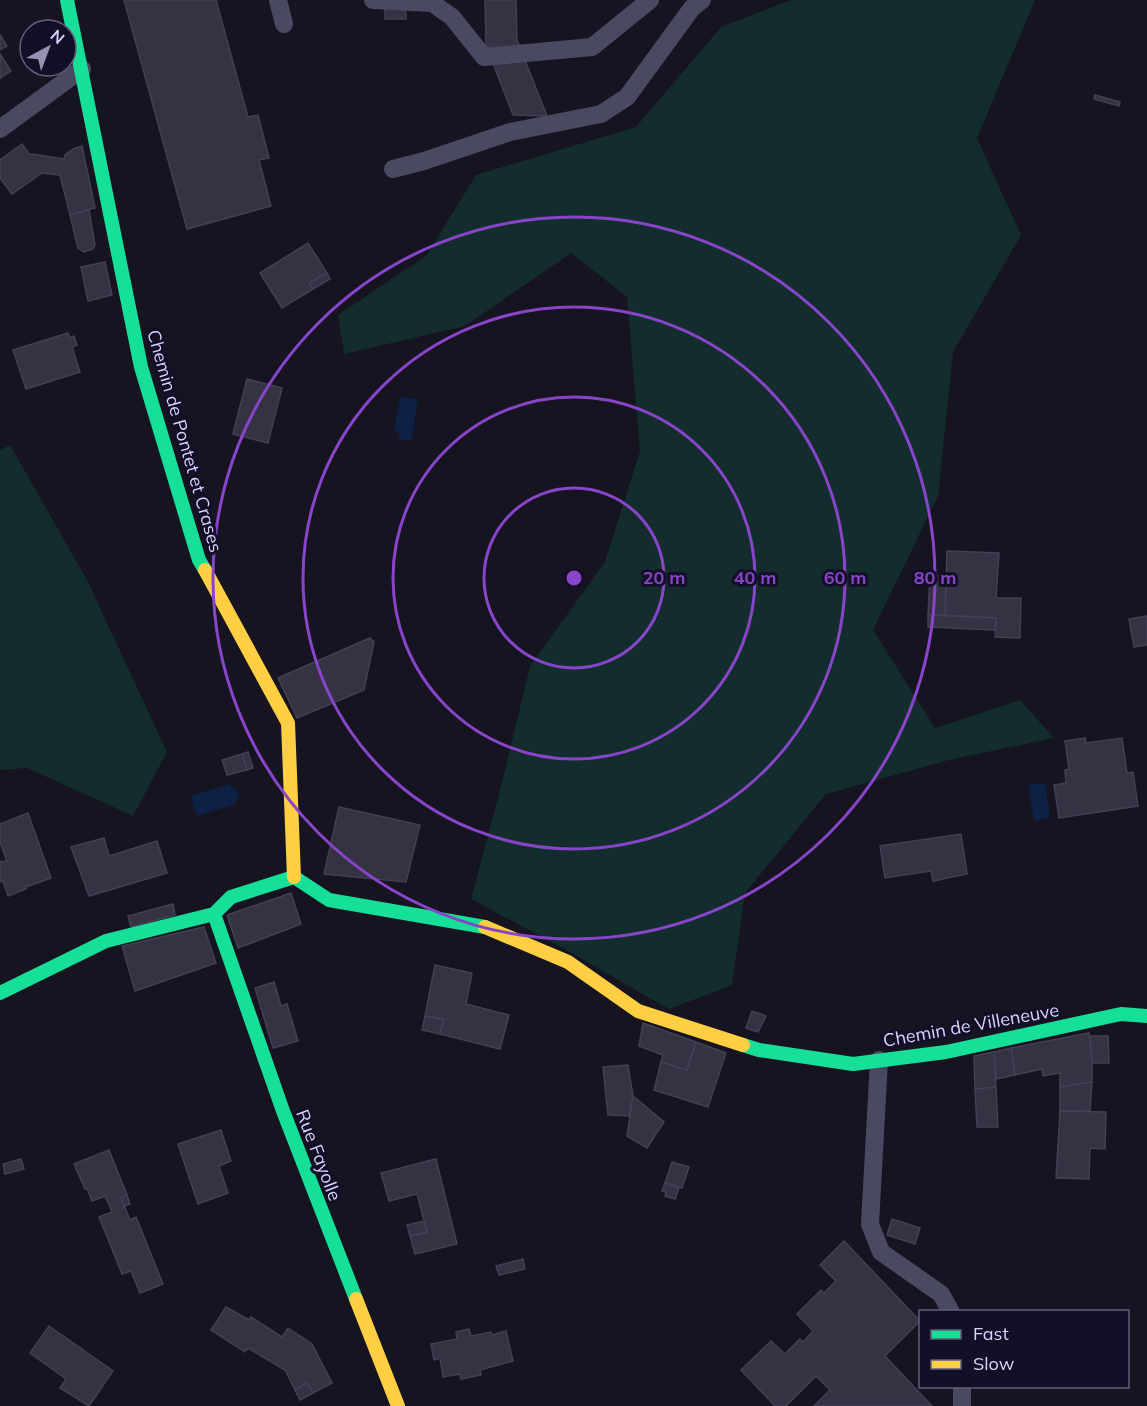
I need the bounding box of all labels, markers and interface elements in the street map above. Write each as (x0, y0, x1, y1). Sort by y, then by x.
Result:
north arrow (18, 18, 78, 78)
text: N (47, 25, 69, 48)
street label: Chemin de Pontet et Crases (142, 327, 228, 555)
text: 20 m (643, 566, 685, 589)
text: 40 m (734, 566, 776, 589)
text: 60 m (824, 566, 866, 589)
text: 80 m (914, 566, 956, 589)
centre of rings (564, 568, 584, 588)
street label: Chemin de Villeneuve (881, 998, 1061, 1052)
street label: Rue Fayolle (291, 1106, 347, 1204)
legend (919, 1310, 1129, 1388)
text: Fast (973, 1322, 1009, 1345)
text: Slow (973, 1352, 1015, 1375)

